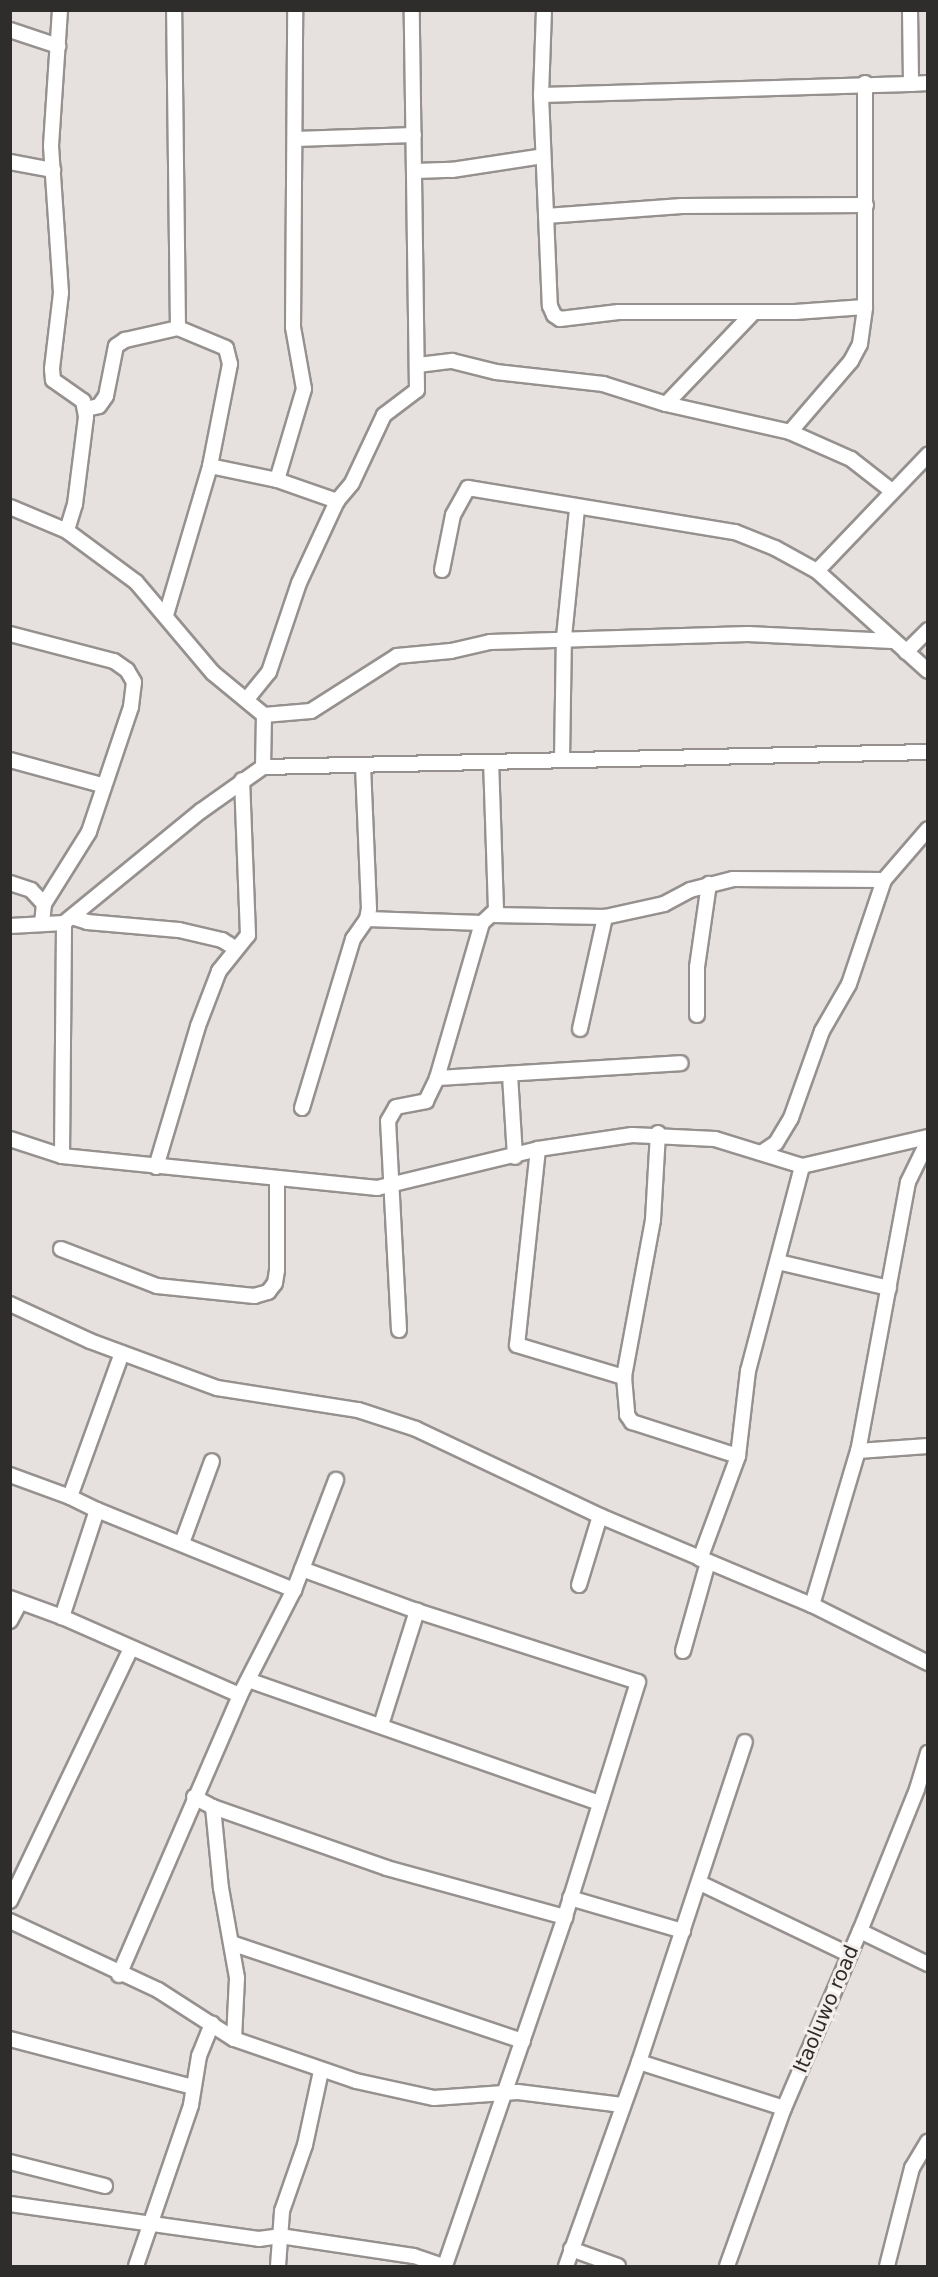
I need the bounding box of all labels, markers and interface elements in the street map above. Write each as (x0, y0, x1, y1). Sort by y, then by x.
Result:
street label: Itaoluwo road (788, 1942, 864, 2076)

